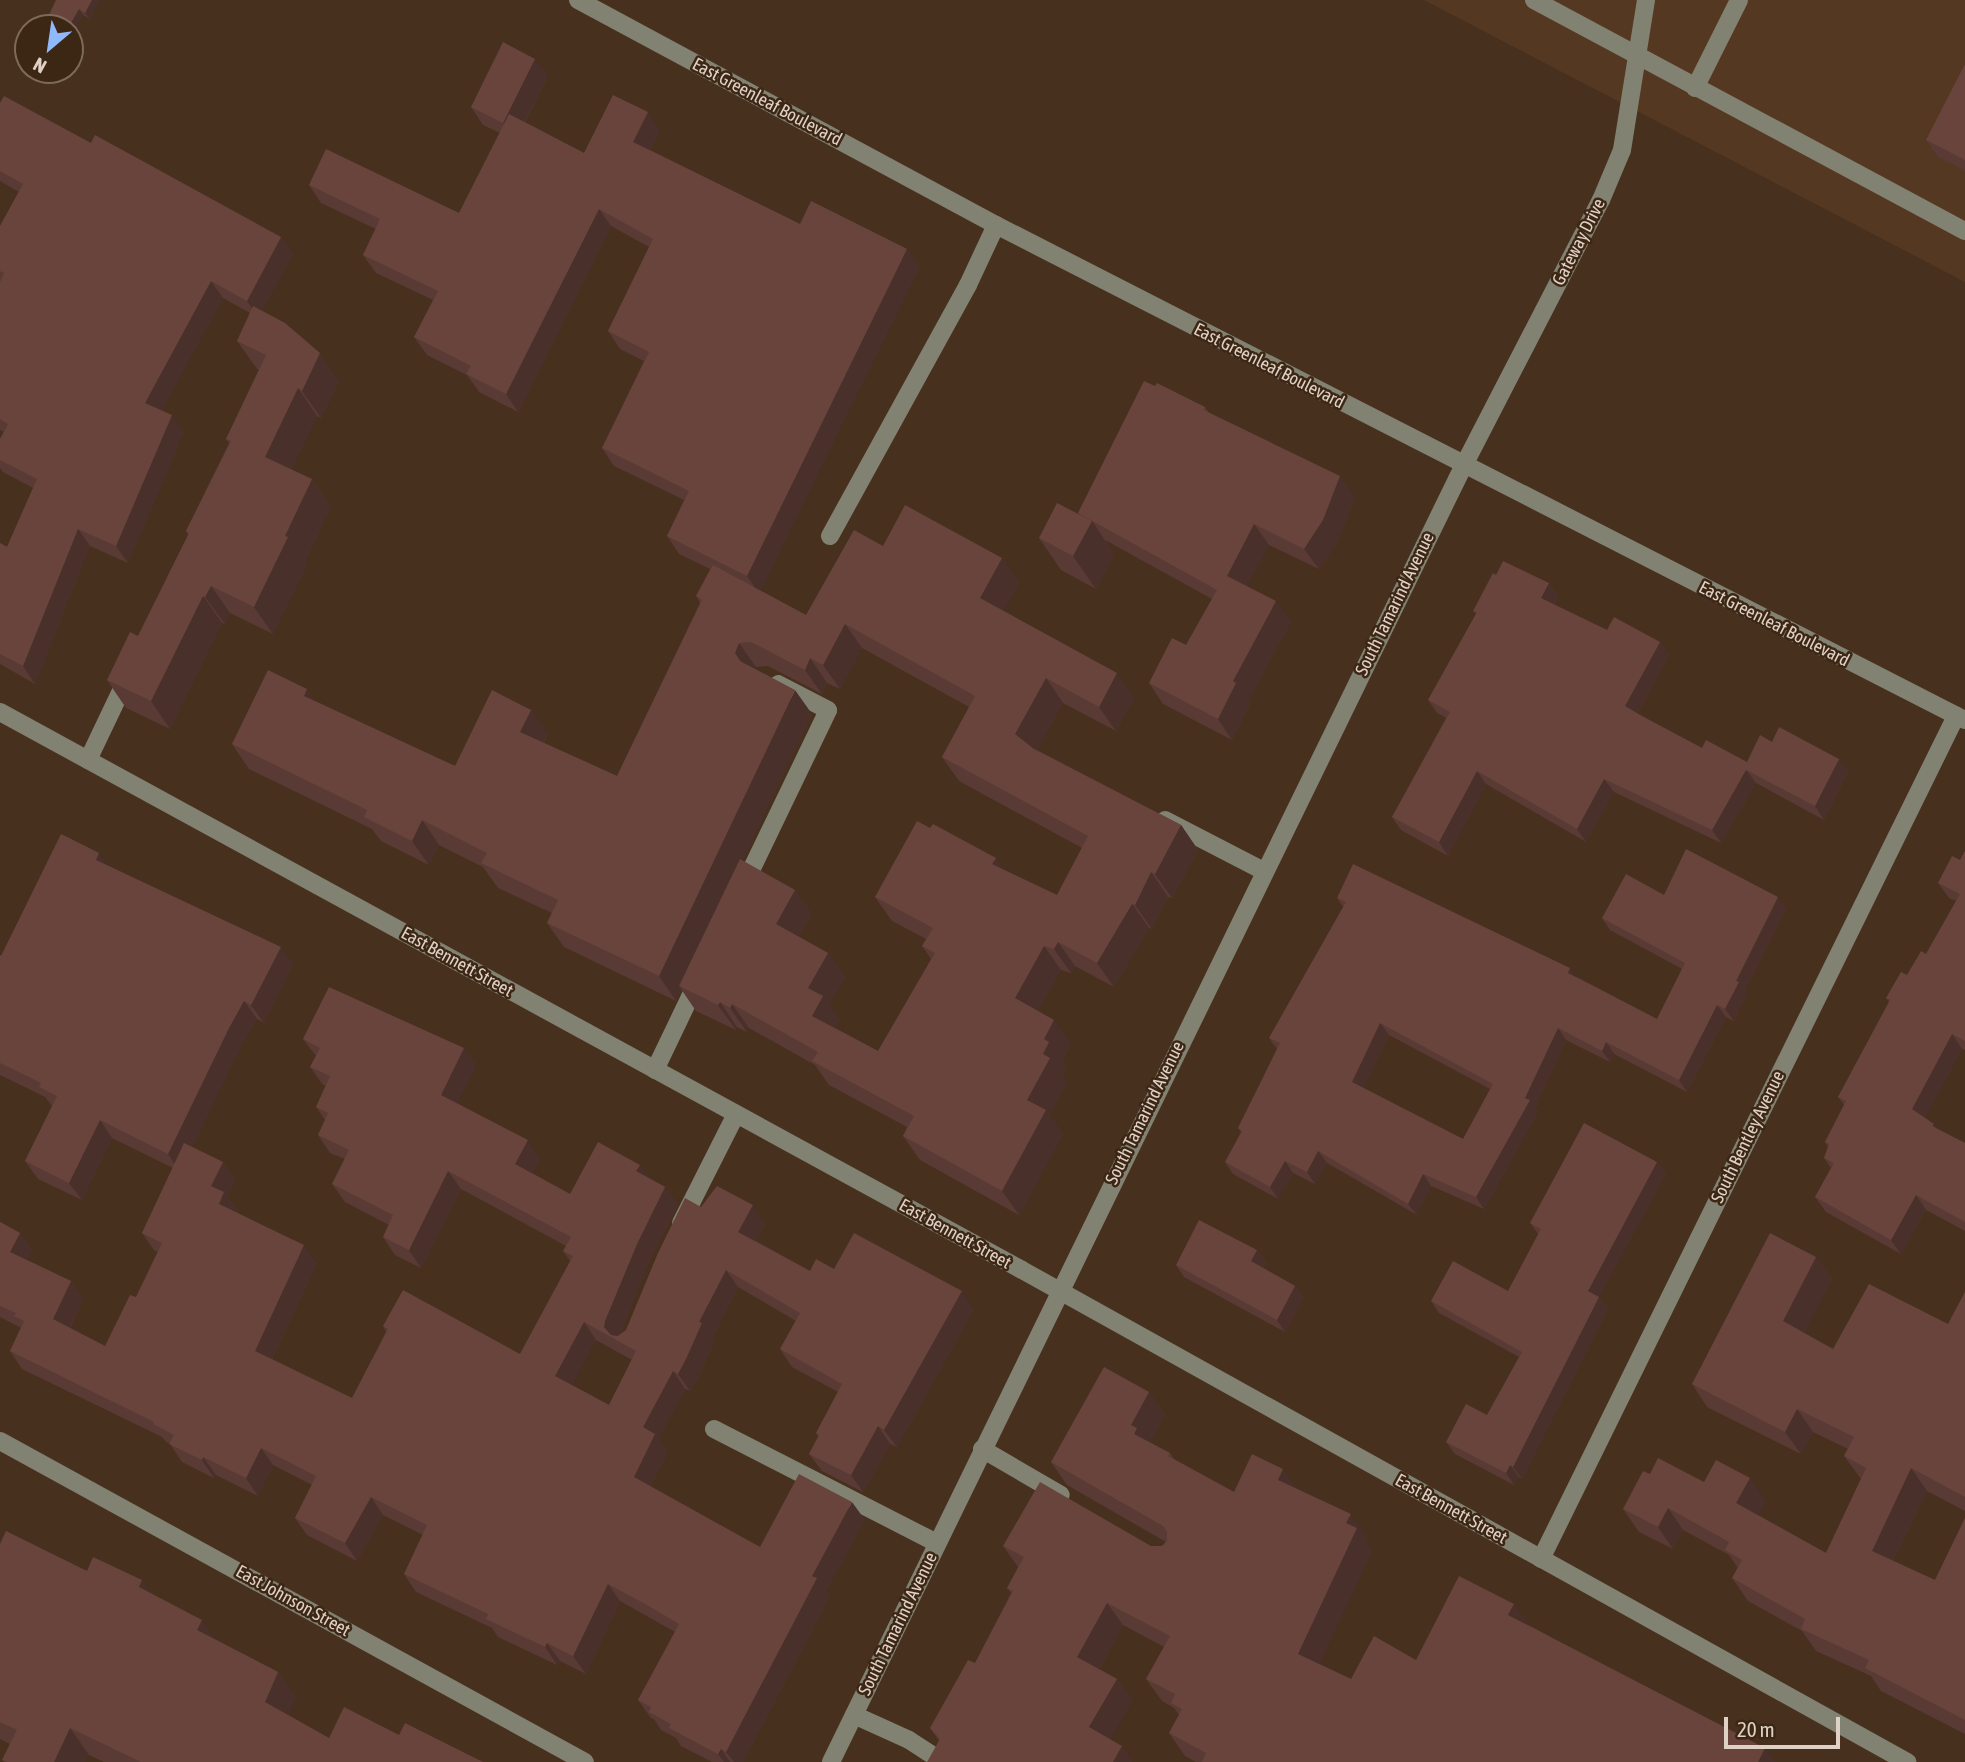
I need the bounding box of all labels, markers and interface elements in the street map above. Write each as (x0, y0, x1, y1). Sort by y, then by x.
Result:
north arrow (14, 14, 84, 84)
text: N (30, 53, 50, 78)
street label: East Greenleaf Boulevard (689, 53, 845, 151)
street label: Gateway Drive (1548, 195, 1610, 289)
street label: East Greenleaf Boulevard (1190, 319, 1348, 413)
street label: South Tamarind Avenue (1351, 529, 1439, 679)
street label: East Greenleaf Boulevard (1695, 577, 1853, 671)
street label: East Bennett Street (397, 922, 517, 1002)
street label: South Tamarind Avenue (1101, 1038, 1189, 1188)
street label: South Bentley Avenue (1707, 1068, 1789, 1206)
street label: East Bennett Street (895, 1194, 1015, 1274)
street label: East Bennett Street (1391, 1469, 1511, 1549)
street label: South Tamarind Avenue (854, 1549, 942, 1699)
street label: East Johnson Street (232, 1561, 354, 1641)
scale bar (1727, 1702, 1842, 1746)
text: 20 m (1737, 1717, 1775, 1741)

